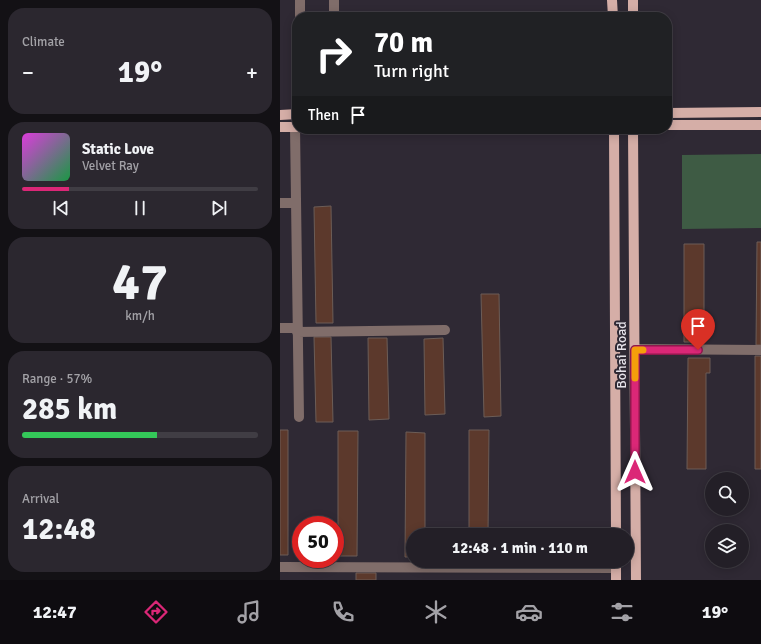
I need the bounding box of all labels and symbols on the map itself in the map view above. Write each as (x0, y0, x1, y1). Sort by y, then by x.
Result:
pin (681, 309, 715, 350)
street label: Bohai Road (613, 321, 630, 389)
position arrow (614, 451, 656, 493)
speed limit sign: 50 (292, 516, 344, 568)

